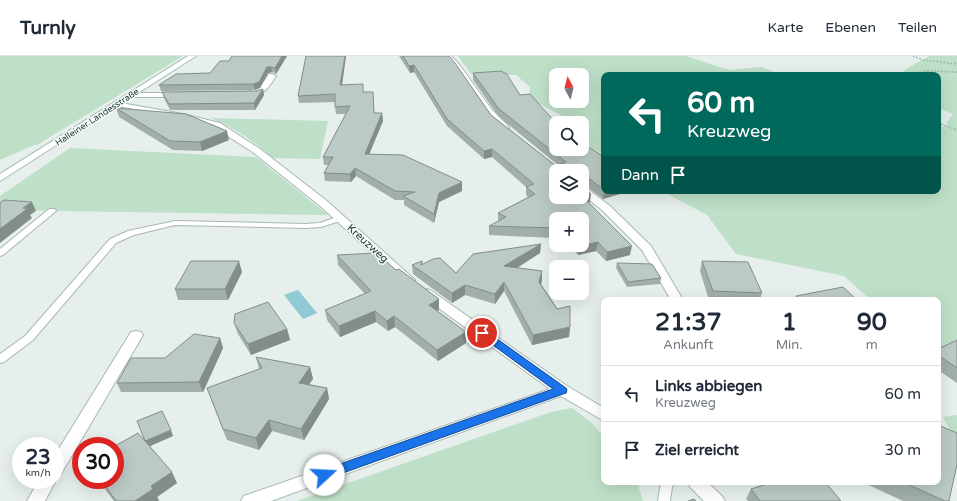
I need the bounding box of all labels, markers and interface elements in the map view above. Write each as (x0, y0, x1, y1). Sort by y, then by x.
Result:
text: Turnly (20, 17, 76, 39)
text: Karte (768, 19, 803, 36)
text: Ebenen (825, 19, 876, 36)
text: Teilen (898, 19, 937, 36)
north arrow (549, 68, 589, 108)
map controls (549, 68, 589, 300)
street label: Halleiner Landesstraße (53, 86, 141, 149)
text: 60 m (687, 86, 755, 120)
icon: left (621, 88, 673, 140)
button: search (549, 116, 589, 156)
text: Kreuzweg (687, 120, 771, 142)
button: layers (549, 164, 589, 204)
icon: arrive (667, 164, 689, 186)
text: Dann (621, 166, 659, 184)
button: + (549, 212, 589, 252)
street label: Kreuzweg (344, 221, 391, 266)
button: − (549, 260, 589, 300)
text: 21:37 (655, 308, 722, 337)
text: 1 (782, 308, 797, 337)
text: 90 (857, 308, 887, 337)
pin (465, 316, 499, 350)
icon: arrive (471, 322, 493, 344)
text: Ankunft (663, 337, 713, 353)
text: Min. (776, 337, 803, 353)
text: m (866, 337, 878, 353)
text: Links abbiegen (655, 377, 762, 395)
icon: left (621, 383, 643, 405)
text: 60 m (884, 385, 921, 403)
text: Kreuzweg (655, 395, 716, 411)
speed limit sign: 30 (72, 437, 124, 489)
icon: arrive (621, 439, 643, 461)
text: Ziel erreicht (655, 441, 739, 459)
text: 30 m (884, 441, 921, 459)
text: 23 (25, 446, 51, 470)
position arrow (303, 454, 345, 496)
text: km/h (25, 467, 51, 479)

